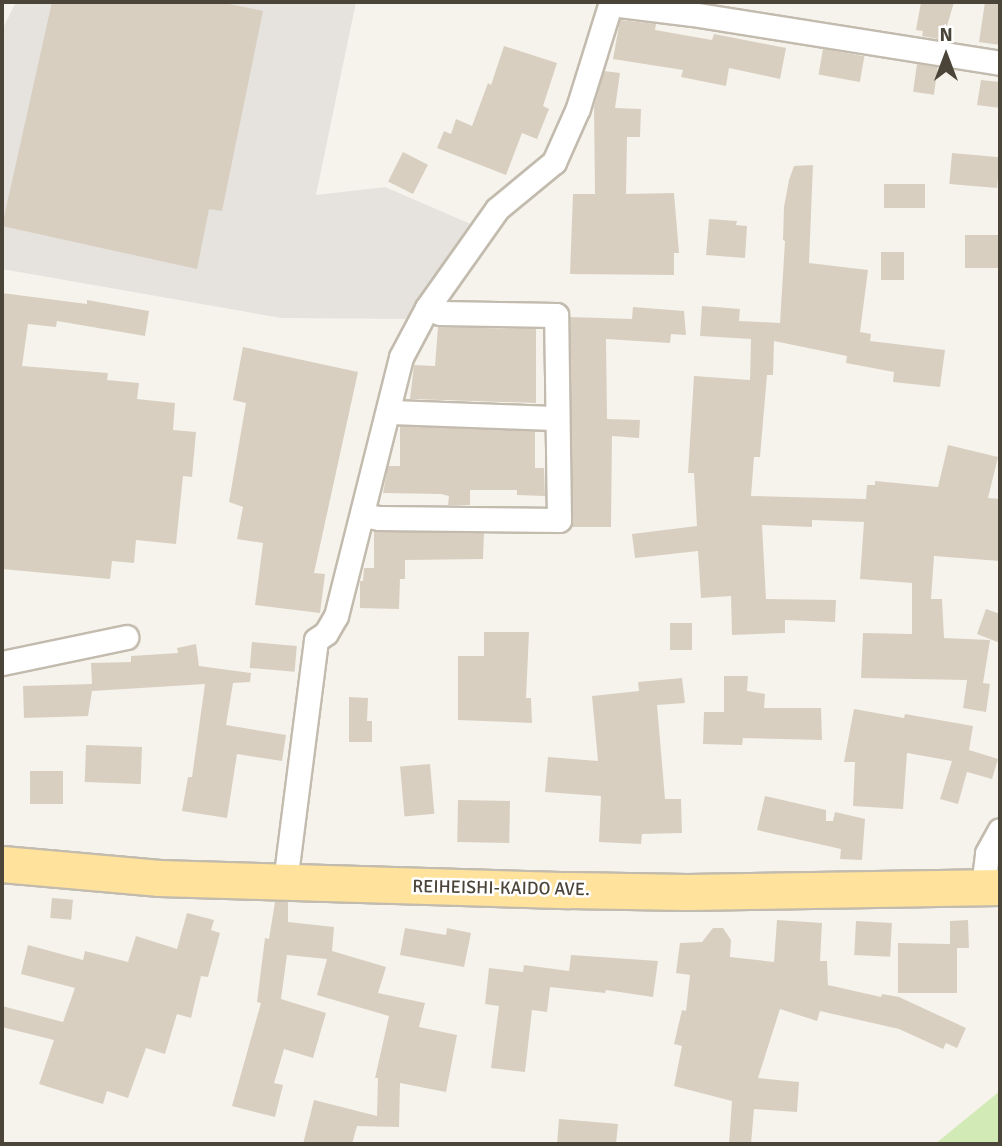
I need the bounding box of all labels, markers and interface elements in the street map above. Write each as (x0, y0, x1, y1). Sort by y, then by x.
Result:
north arrow (911, 21, 981, 91)
text: N (939, 23, 953, 47)
street label: REIHEISHI-KAIDO AVE. (412, 876, 590, 900)

